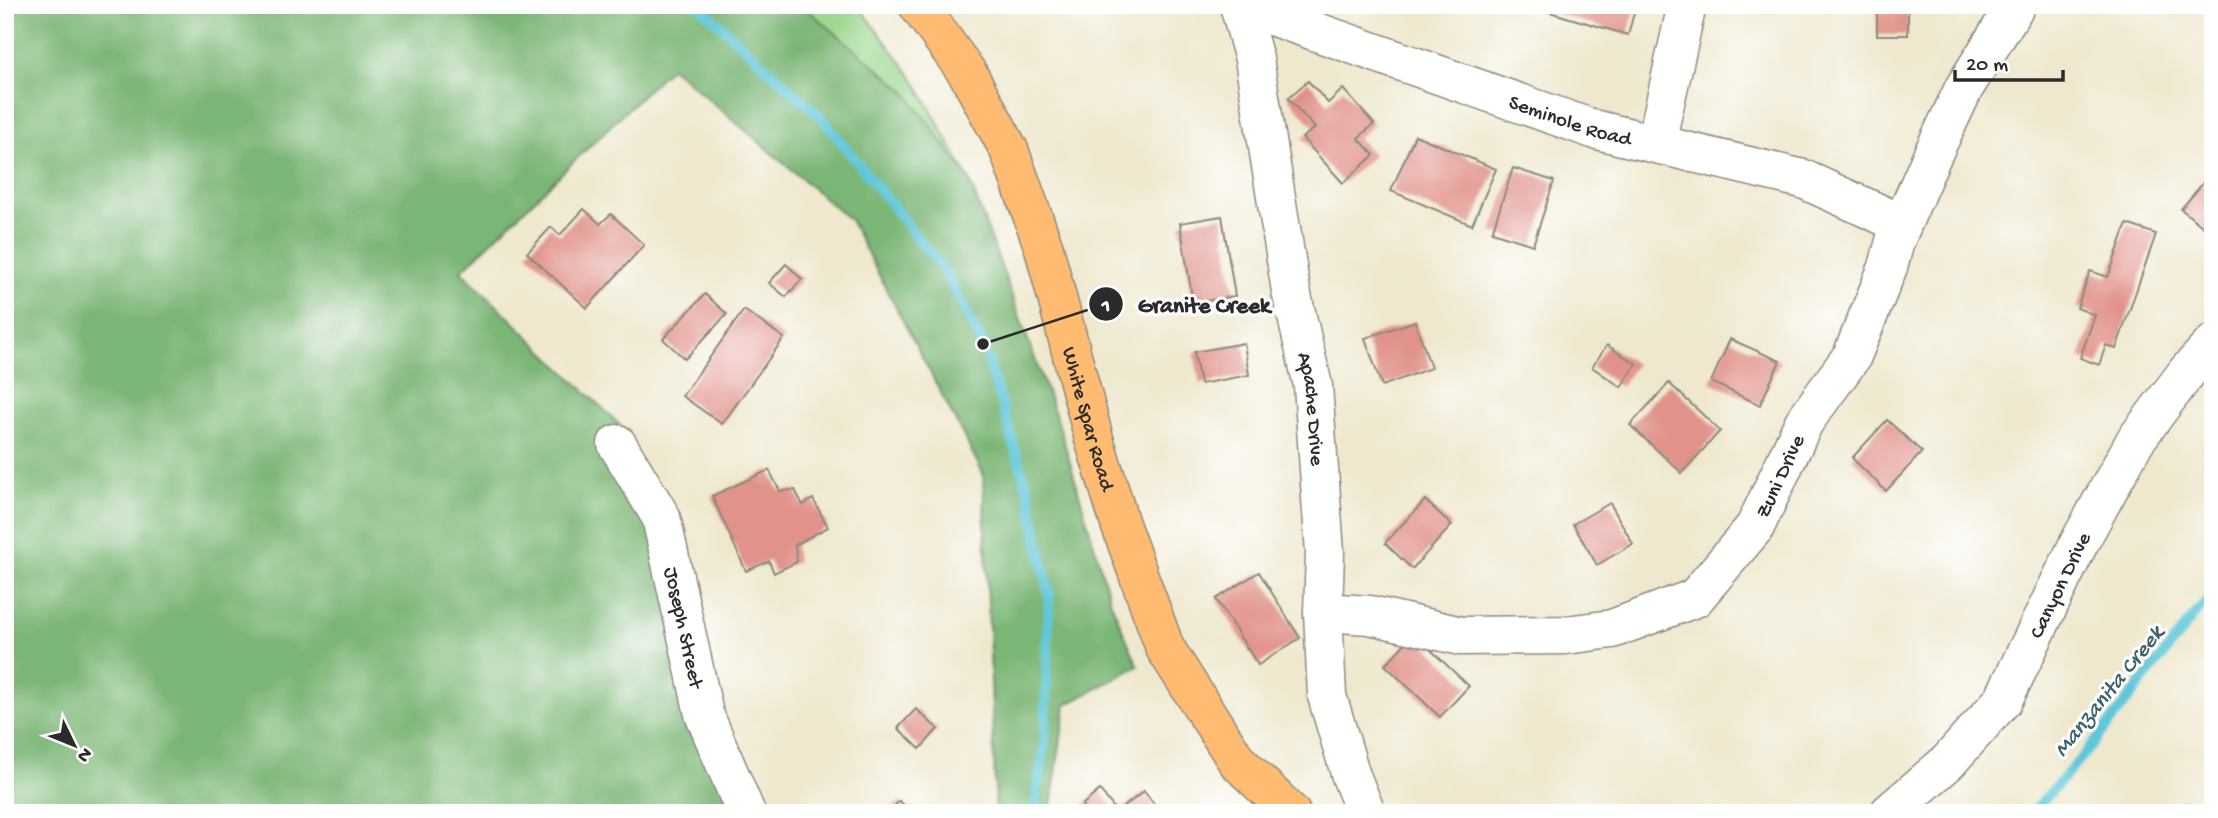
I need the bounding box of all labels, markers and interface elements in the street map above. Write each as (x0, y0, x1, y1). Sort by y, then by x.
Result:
scale bar (1955, 38, 2064, 82)
text: 20 m (1966, 54, 2008, 79)
street label: Seminole Road (1505, 91, 1635, 154)
callout: Granite Creek (1089, 282, 1284, 326)
text: Granite Creek (1138, 294, 1273, 321)
text: 1 (1101, 295, 1110, 320)
street label: White Spar Road (1054, 345, 1119, 496)
street label: Apache Drive (1290, 350, 1328, 468)
street label: Zuni Drive (1752, 431, 1813, 523)
street label: Canyon Drive (2026, 528, 2099, 643)
street label: Joseph Street (656, 565, 708, 693)
water label: Manzanita Creek (2049, 619, 2173, 763)
north arrow (38, 710, 108, 780)
text: N (71, 742, 97, 767)

